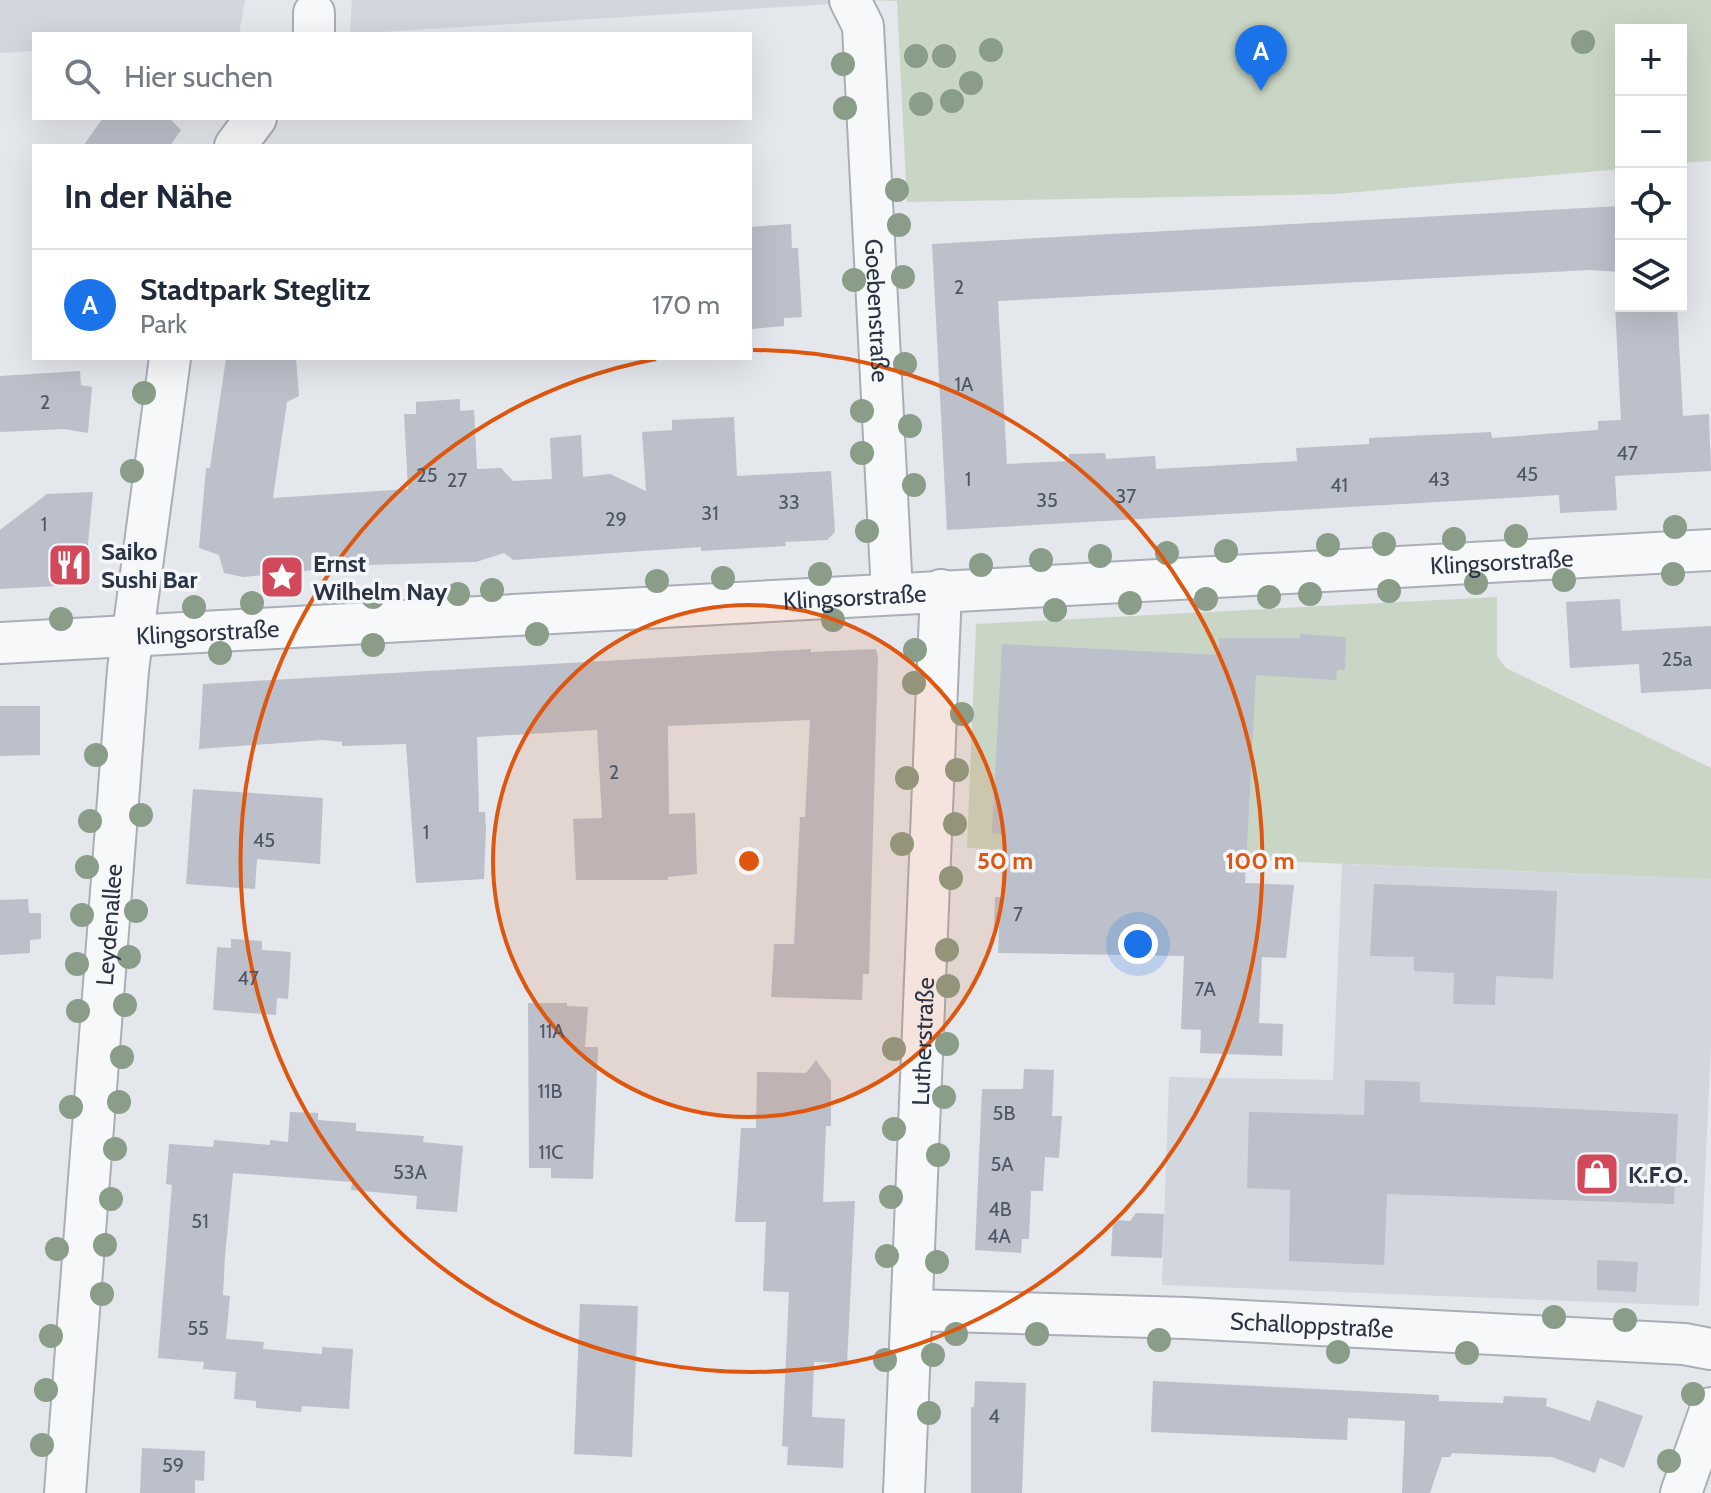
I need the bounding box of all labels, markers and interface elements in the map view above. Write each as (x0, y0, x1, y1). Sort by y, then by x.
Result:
map controls (1615, 24, 1687, 312)
button: + (1615, 24, 1687, 96)
pin: A (1235, 25, 1287, 91)
search box (32, 32, 752, 120)
icon: search (60, 54, 104, 98)
text: Hier suchen (124, 58, 273, 95)
button: − (1615, 96, 1687, 168)
button: locate (1615, 168, 1687, 240)
text: In der Nähe (64, 175, 232, 217)
street label: Goebenstraße (859, 238, 896, 383)
button: layers (1615, 240, 1687, 312)
text: Stadtpark Steglitz (140, 271, 370, 308)
house number: 2 (954, 275, 964, 299)
text: A (82, 289, 98, 321)
text: 170 m (652, 289, 720, 321)
text: Park (140, 308, 187, 340)
house number: 1A (955, 372, 974, 396)
house number: 2 (40, 390, 50, 414)
house number: 47 (1616, 441, 1638, 465)
house number: 45 (1516, 462, 1538, 486)
house number: 25 (416, 463, 438, 487)
house number: 1 (965, 467, 971, 491)
house number: 43 (1428, 467, 1450, 491)
house number: 27 (447, 468, 467, 492)
house number: 41 (1330, 473, 1348, 497)
house number: 37 (1116, 484, 1136, 508)
house number: 35 (1036, 488, 1058, 512)
house number: 33 (778, 490, 800, 514)
house number: 31 (701, 501, 719, 525)
house number: 29 (605, 507, 627, 531)
house number: 1 (41, 512, 47, 536)
place label: Saiko Sushi Bar (101, 537, 198, 594)
restaurant icon: Saiko Sushi Bar (46, 541, 94, 589)
street label: Klingsorstraße (1429, 543, 1574, 580)
place label: Ernst Wilhelm Nay (313, 549, 447, 606)
place icon: Ernst Wilhelm Nay (258, 553, 306, 601)
street label: Klingsorstraße (782, 578, 927, 615)
street label: Klingsorstraße (135, 613, 280, 650)
house number: 25a (1662, 647, 1693, 671)
house number: 2 (609, 760, 619, 784)
house number: 1 (423, 820, 429, 844)
house number: 45 (253, 828, 275, 852)
text: 50 m (977, 846, 1033, 875)
text: 100 m (1225, 846, 1295, 875)
centre of rings (735, 847, 763, 875)
street label: Leydenallee (89, 863, 128, 987)
house number: 7 (1013, 902, 1023, 926)
your location (1118, 924, 1158, 964)
house number: 47 (237, 966, 259, 990)
street label: Lutherstraße (905, 977, 940, 1106)
house number: 7A (1194, 977, 1216, 1001)
house number: 11A (539, 1019, 565, 1043)
house number: 11B (538, 1079, 563, 1103)
house number: 5B (993, 1101, 1015, 1125)
house number: 11C (538, 1140, 564, 1164)
shop icon: K.F.O. (1573, 1150, 1621, 1198)
house number: 5A (990, 1152, 1014, 1176)
house number: 53A (393, 1160, 428, 1184)
place label: K.F.O. (1628, 1160, 1688, 1189)
house number: 4B (988, 1197, 1012, 1221)
house number: 51 (191, 1209, 209, 1233)
house number: 4A (987, 1224, 1012, 1248)
street label: Schalloppstraße (1229, 1306, 1394, 1343)
house number: 55 (187, 1316, 209, 1340)
house number: 4 (988, 1404, 1000, 1428)
house number: 59 (162, 1453, 184, 1477)

